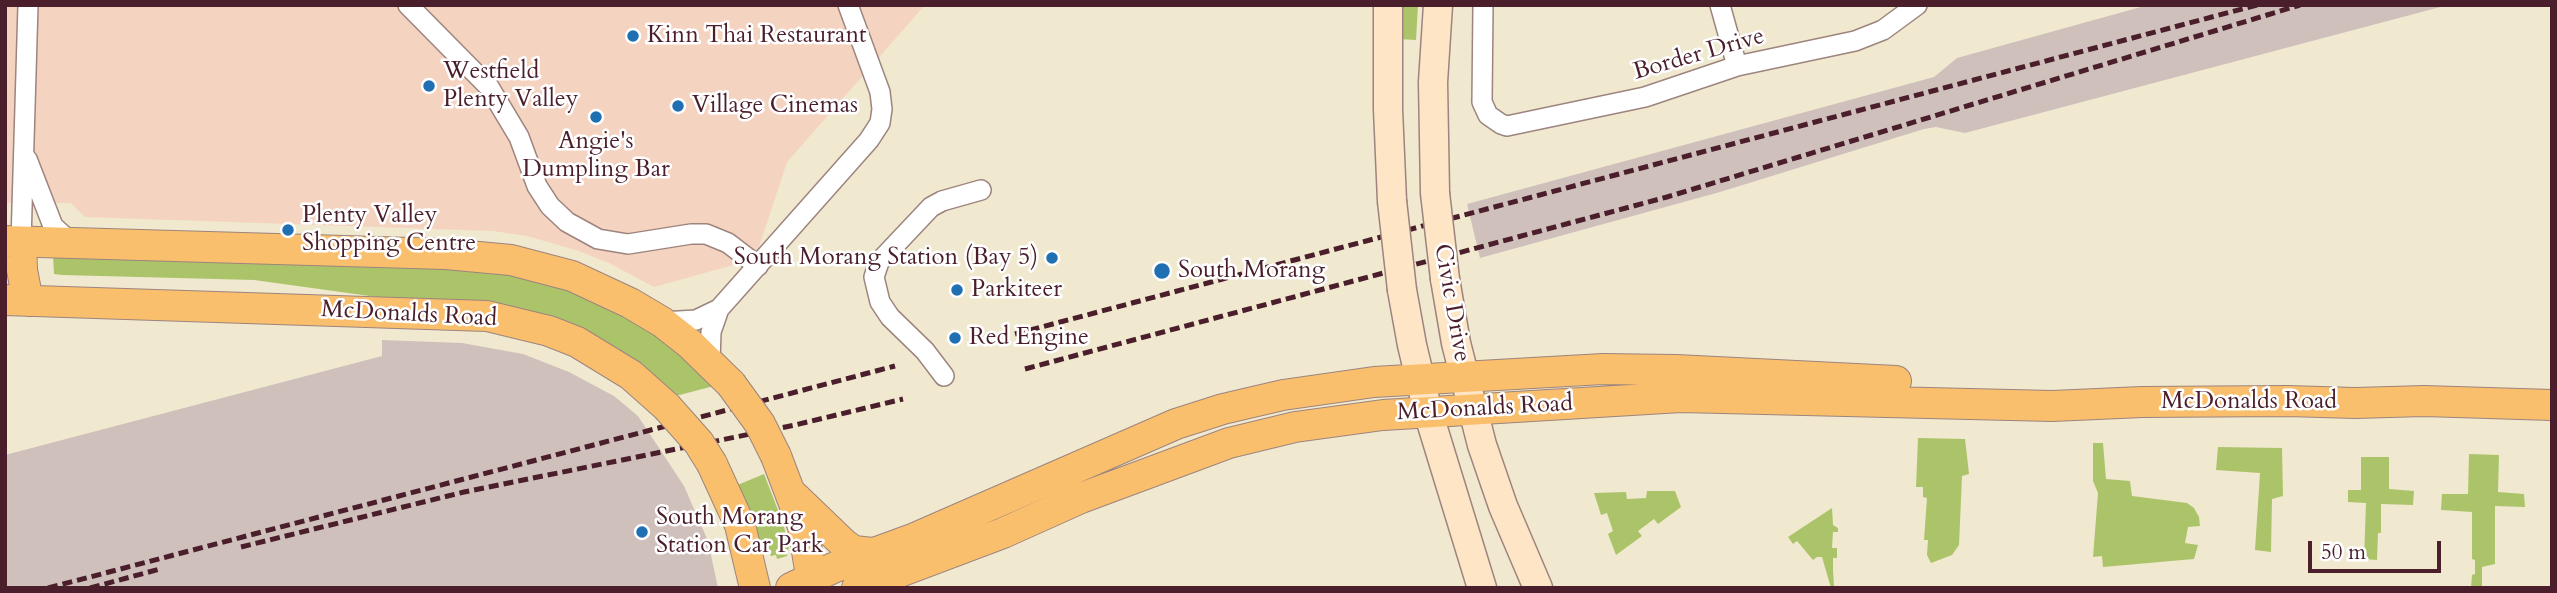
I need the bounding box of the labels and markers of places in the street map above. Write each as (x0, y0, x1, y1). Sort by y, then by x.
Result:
place label: Kinn Thai Restaurant (647, 22, 867, 50)
marker: Kinn Thai Restaurant (625, 28, 641, 44)
place label: Westfield Plenty Valley (443, 58, 578, 114)
marker: Westfield Plenty Valley (421, 78, 437, 94)
place label: Village Cinemas (692, 92, 858, 120)
marker: Village Cinemas (670, 98, 686, 114)
marker: Angie's Dumpling Bar (588, 109, 604, 125)
place label: Angie's Dumpling Bar (522, 128, 670, 184)
place label: Plenty Valley Shopping Centre (302, 202, 476, 258)
marker: Plenty Valley Shopping Centre (280, 222, 296, 238)
place label: South Morang Station (Bay 5) (734, 244, 1038, 272)
marker: South Morang Station (Bay 5) (1044, 250, 1060, 266)
place label: South Morang (1178, 257, 1325, 285)
marker: South Morang (1152, 261, 1172, 281)
place label: Parkiteer (971, 276, 1062, 304)
marker: Parkiteer (949, 282, 965, 298)
place label: Red Engine (969, 324, 1089, 352)
marker: Red Engine (947, 330, 963, 346)
place label: South Morang Station Car Park (656, 504, 823, 560)
marker: South Morang Station Car Park (634, 524, 650, 540)

